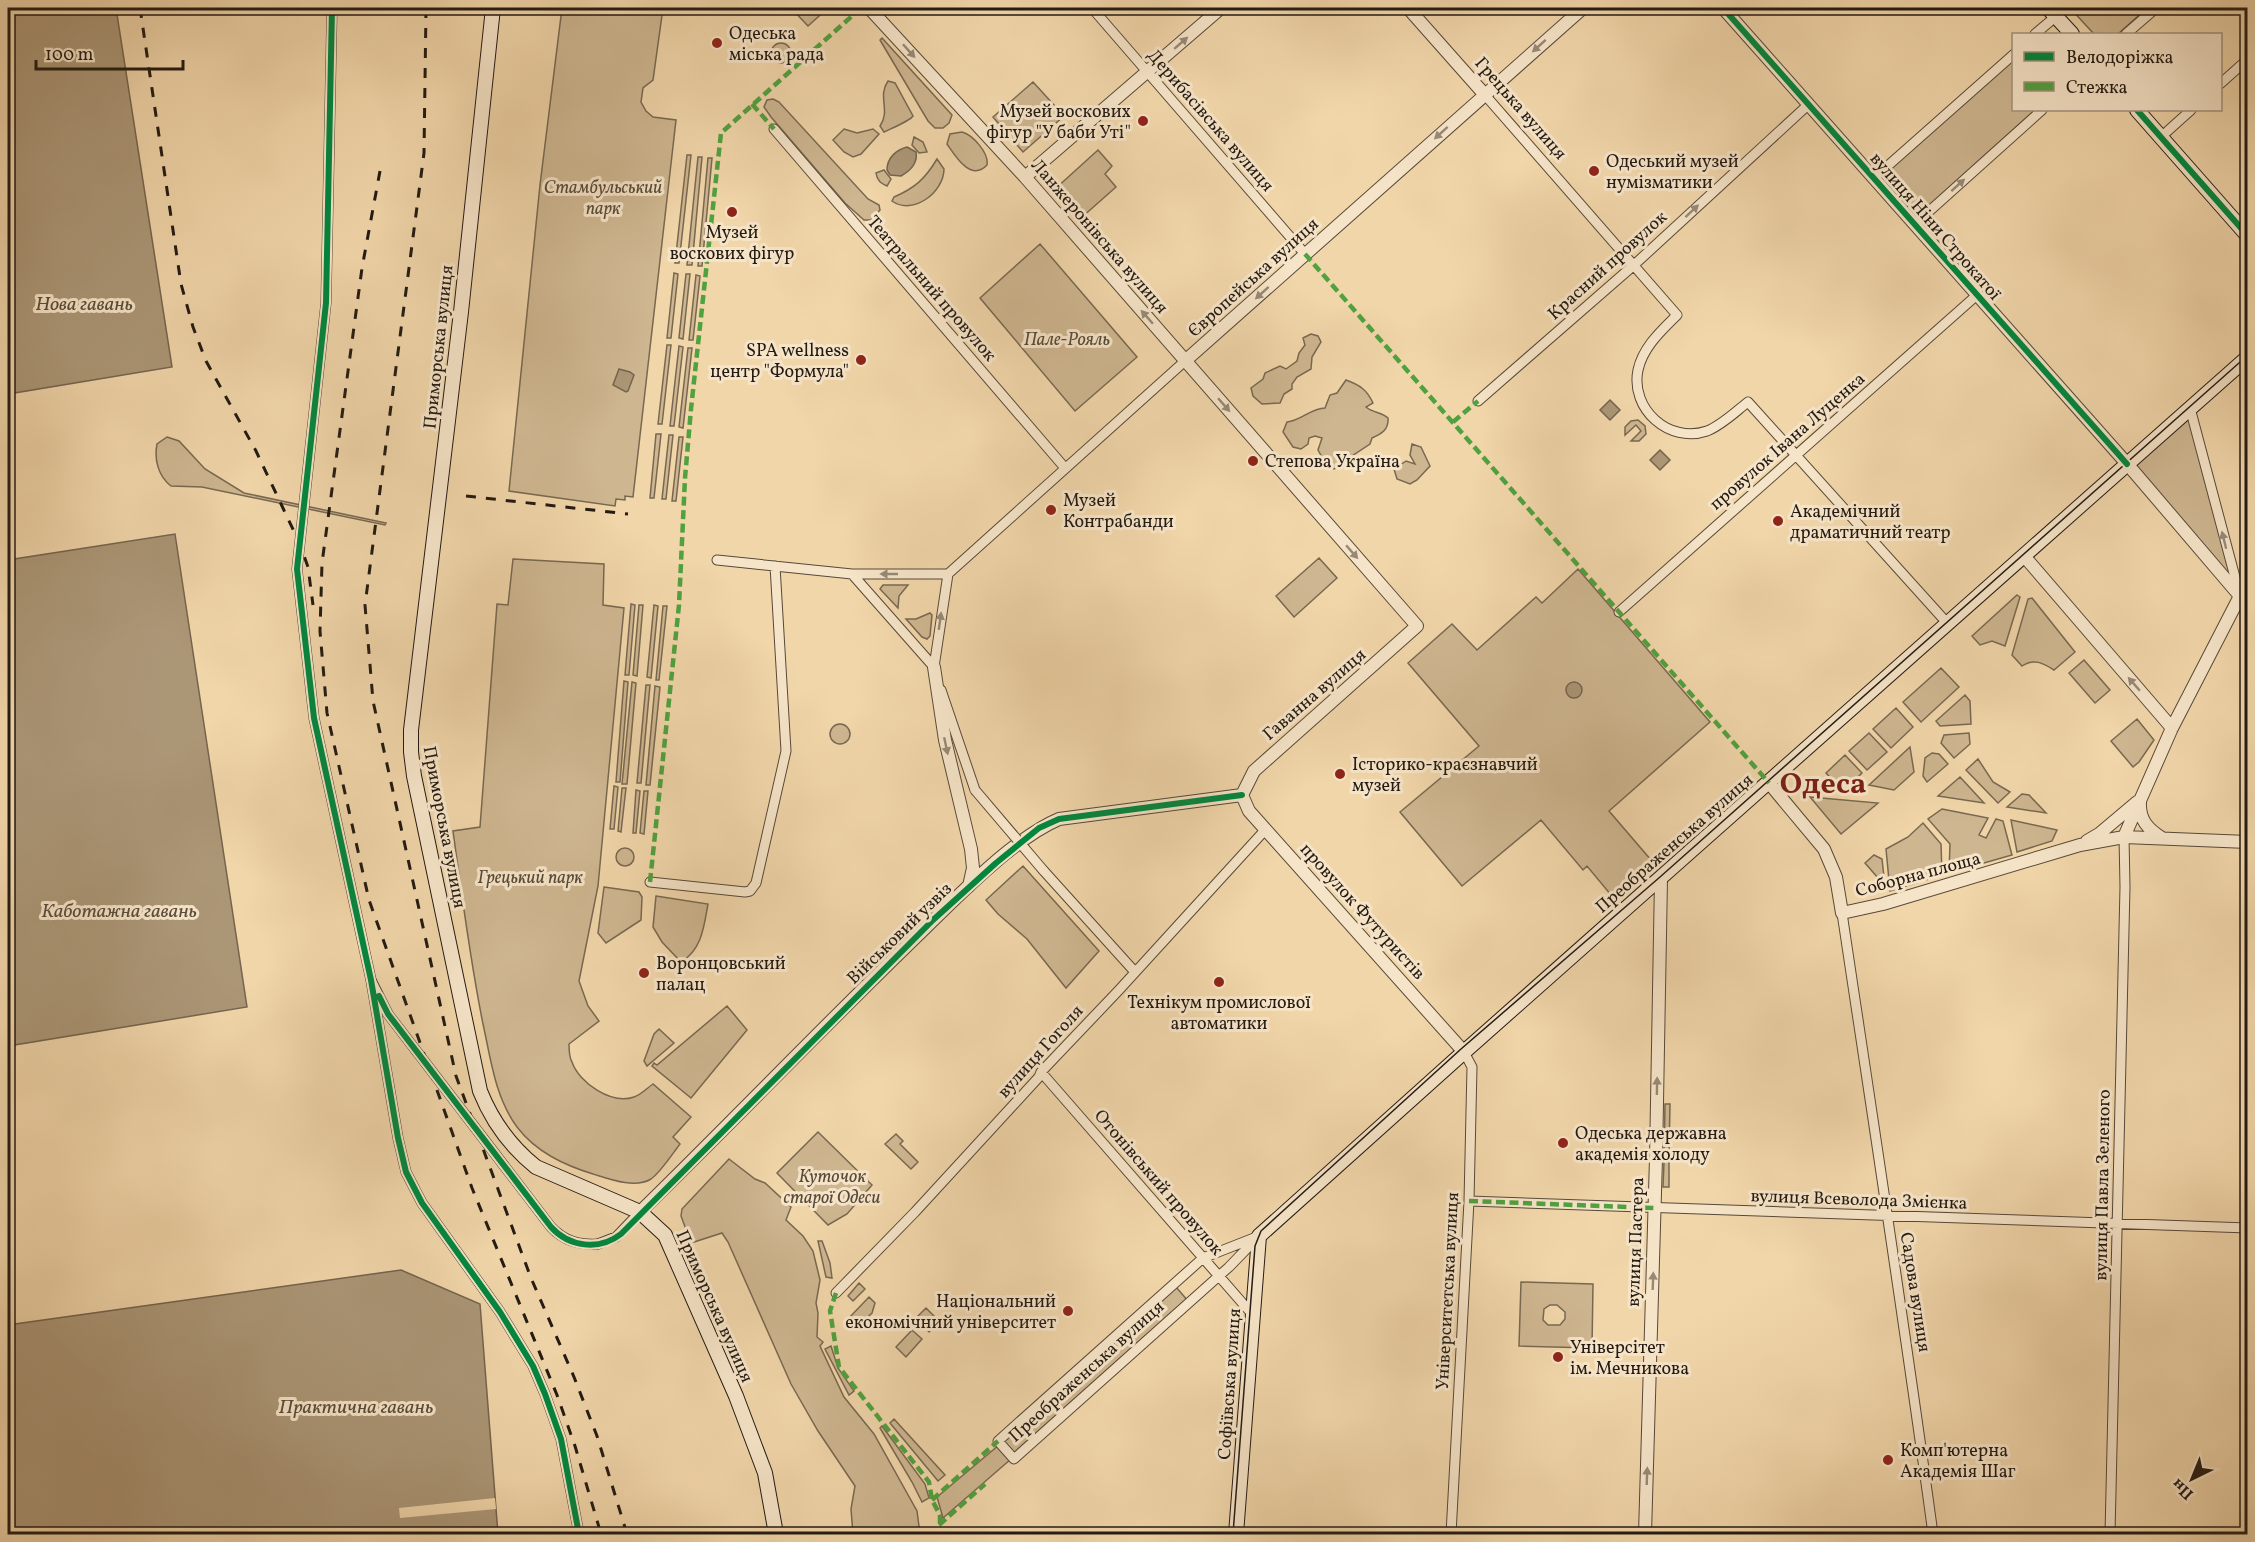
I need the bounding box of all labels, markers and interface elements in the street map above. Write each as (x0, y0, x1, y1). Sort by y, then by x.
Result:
place label: Одеська міська рада (729, 22, 824, 68)
scale bar (36, 33, 183, 71)
legend (2012, 33, 2222, 111)
marker: Одеська міська рада (710, 36, 724, 50)
one-way arrow (1173, 36, 1188, 50)
one-way arrow (1532, 39, 1547, 53)
text: 100 m (45, 43, 94, 68)
one-way arrow (902, 43, 915, 58)
street label: Дерибасівська вулиця (1141, 44, 1279, 198)
text: Велодоріжка (2066, 46, 2174, 71)
street label: Грецька вулиця (1468, 52, 1572, 166)
text: Стежка (2066, 76, 2128, 101)
place label: Музей воскових фігур "У баби Уті" (986, 100, 1131, 146)
marker: Музей воскових фігур "У баби Уті" (1136, 114, 1150, 128)
one-way arrow (1434, 126, 1449, 140)
street label: вулиця Ніни Строкатої (1863, 148, 2007, 307)
place label: Одеський музей нумізматики (1606, 150, 1739, 196)
street label: Ланжеронівська вулиця (1025, 154, 1173, 320)
marker: Одеський музей нумізматики (1587, 164, 1601, 178)
park label: Стамбульський парк (544, 176, 662, 222)
one-way arrow (1950, 179, 1965, 192)
one-way arrow (1685, 204, 1700, 218)
marker: Музей воскових фігур (725, 205, 739, 219)
street label: Красний провулок (1543, 205, 1674, 327)
street label: Театральний провулок (860, 210, 1002, 368)
street label: Європейська вулиця (1183, 213, 1325, 344)
place label: Музей воскових фігур (670, 221, 794, 267)
street label: Приморська вулиця (418, 264, 461, 430)
one-way arrow (1255, 286, 1270, 299)
water label: Нова гавань (35, 291, 133, 319)
one-way arrow (1141, 310, 1154, 325)
park label: Пале-Рояль (1024, 328, 1111, 353)
place label: SPA wellness центр "Формула" (710, 339, 849, 385)
marker: SPA wellness центр "Формула" (854, 353, 868, 367)
street label: провулок Івана Луценка (1705, 367, 1871, 517)
one-way arrow (1217, 397, 1230, 412)
place label: Степова Україна (1265, 450, 1400, 475)
marker: Степова Україна (1246, 454, 1260, 468)
place label: Музей Контрабанди (1063, 489, 1174, 535)
place label: Академічний драматичний театр (1790, 500, 1951, 546)
marker: Музей Контрабанди (1044, 503, 1058, 517)
marker: Академічний драматичний театр (1771, 514, 1785, 528)
one-way arrow (2218, 531, 2228, 549)
one-way arrow (1345, 544, 1358, 559)
one-way arrow (880, 569, 899, 579)
one-way arrow (936, 611, 945, 630)
street label: Гаванна вулиця (1258, 643, 1372, 747)
one-way arrow (2128, 677, 2141, 692)
one-way arrow (942, 737, 951, 756)
street label: Приморська вулиця (416, 744, 472, 911)
place label: Історико-краєзнавчий музей (1352, 753, 1538, 799)
district label: Одеса (1780, 764, 1866, 806)
marker: Історико-краєзнавчий музей (1333, 767, 1347, 781)
street label: Преображенська вулиця (1591, 769, 1759, 920)
street label: провулок Футуристів (1294, 838, 1430, 986)
street label: Соборна площа (1853, 847, 1984, 904)
park label: Грецький парк (477, 866, 583, 891)
street label: Військовий узвіз (842, 877, 958, 991)
water label: Каботажна гавань (41, 898, 197, 926)
place label: Воронцовський палац (656, 952, 786, 998)
marker: Воронцовський палац (637, 966, 651, 980)
marker: Технікум промислової автоматики (1212, 975, 1226, 989)
place label: Технікум промислової автоматики (1127, 991, 1311, 1037)
street label: вулиця Гоголя (993, 1000, 1090, 1104)
one-way arrow (1652, 1077, 1662, 1096)
street label: вулиця Павла Зеленого (2089, 1089, 2118, 1281)
street label: Отонівський провулок (1087, 1105, 1229, 1262)
place label: Одеська державна академія холоду (1575, 1122, 1727, 1168)
marker: Одеська державна академія холоду (1556, 1136, 1570, 1150)
park label: Куточок старої Одеси (784, 1165, 880, 1211)
street label: вулиця Пастера (1622, 1177, 1651, 1307)
street label: вулиця Всеволода Змієнка (1750, 1184, 1968, 1217)
street label: Університетська вулиця (1431, 1192, 1466, 1391)
street label: Приморська вулиця (669, 1226, 759, 1387)
street label: Садова вулиця (1893, 1230, 1936, 1354)
one-way arrow (1648, 1272, 1657, 1291)
place label: Національний економічний університет (845, 1290, 1056, 1336)
street label: Преображенська вулиця (1004, 1295, 1170, 1449)
marker: Національний економічний університет (1061, 1304, 1075, 1318)
street label: Софіївська вулиця (1213, 1308, 1248, 1461)
place label: Універсітет ім. Мечникова (1570, 1336, 1689, 1382)
marker: Універсітет ім. Мечникова (1551, 1350, 1565, 1364)
water label: Практична гавань (279, 1394, 433, 1422)
place label: Комп'ютерна Академія Шаг (1900, 1439, 2016, 1485)
north arrow (2162, 1449, 2222, 1509)
marker: Комп'ютерна Академія Шаг (1881, 1453, 1895, 1467)
one-way arrow (1642, 1467, 1652, 1486)
text: Пн (2167, 1473, 2199, 1504)

